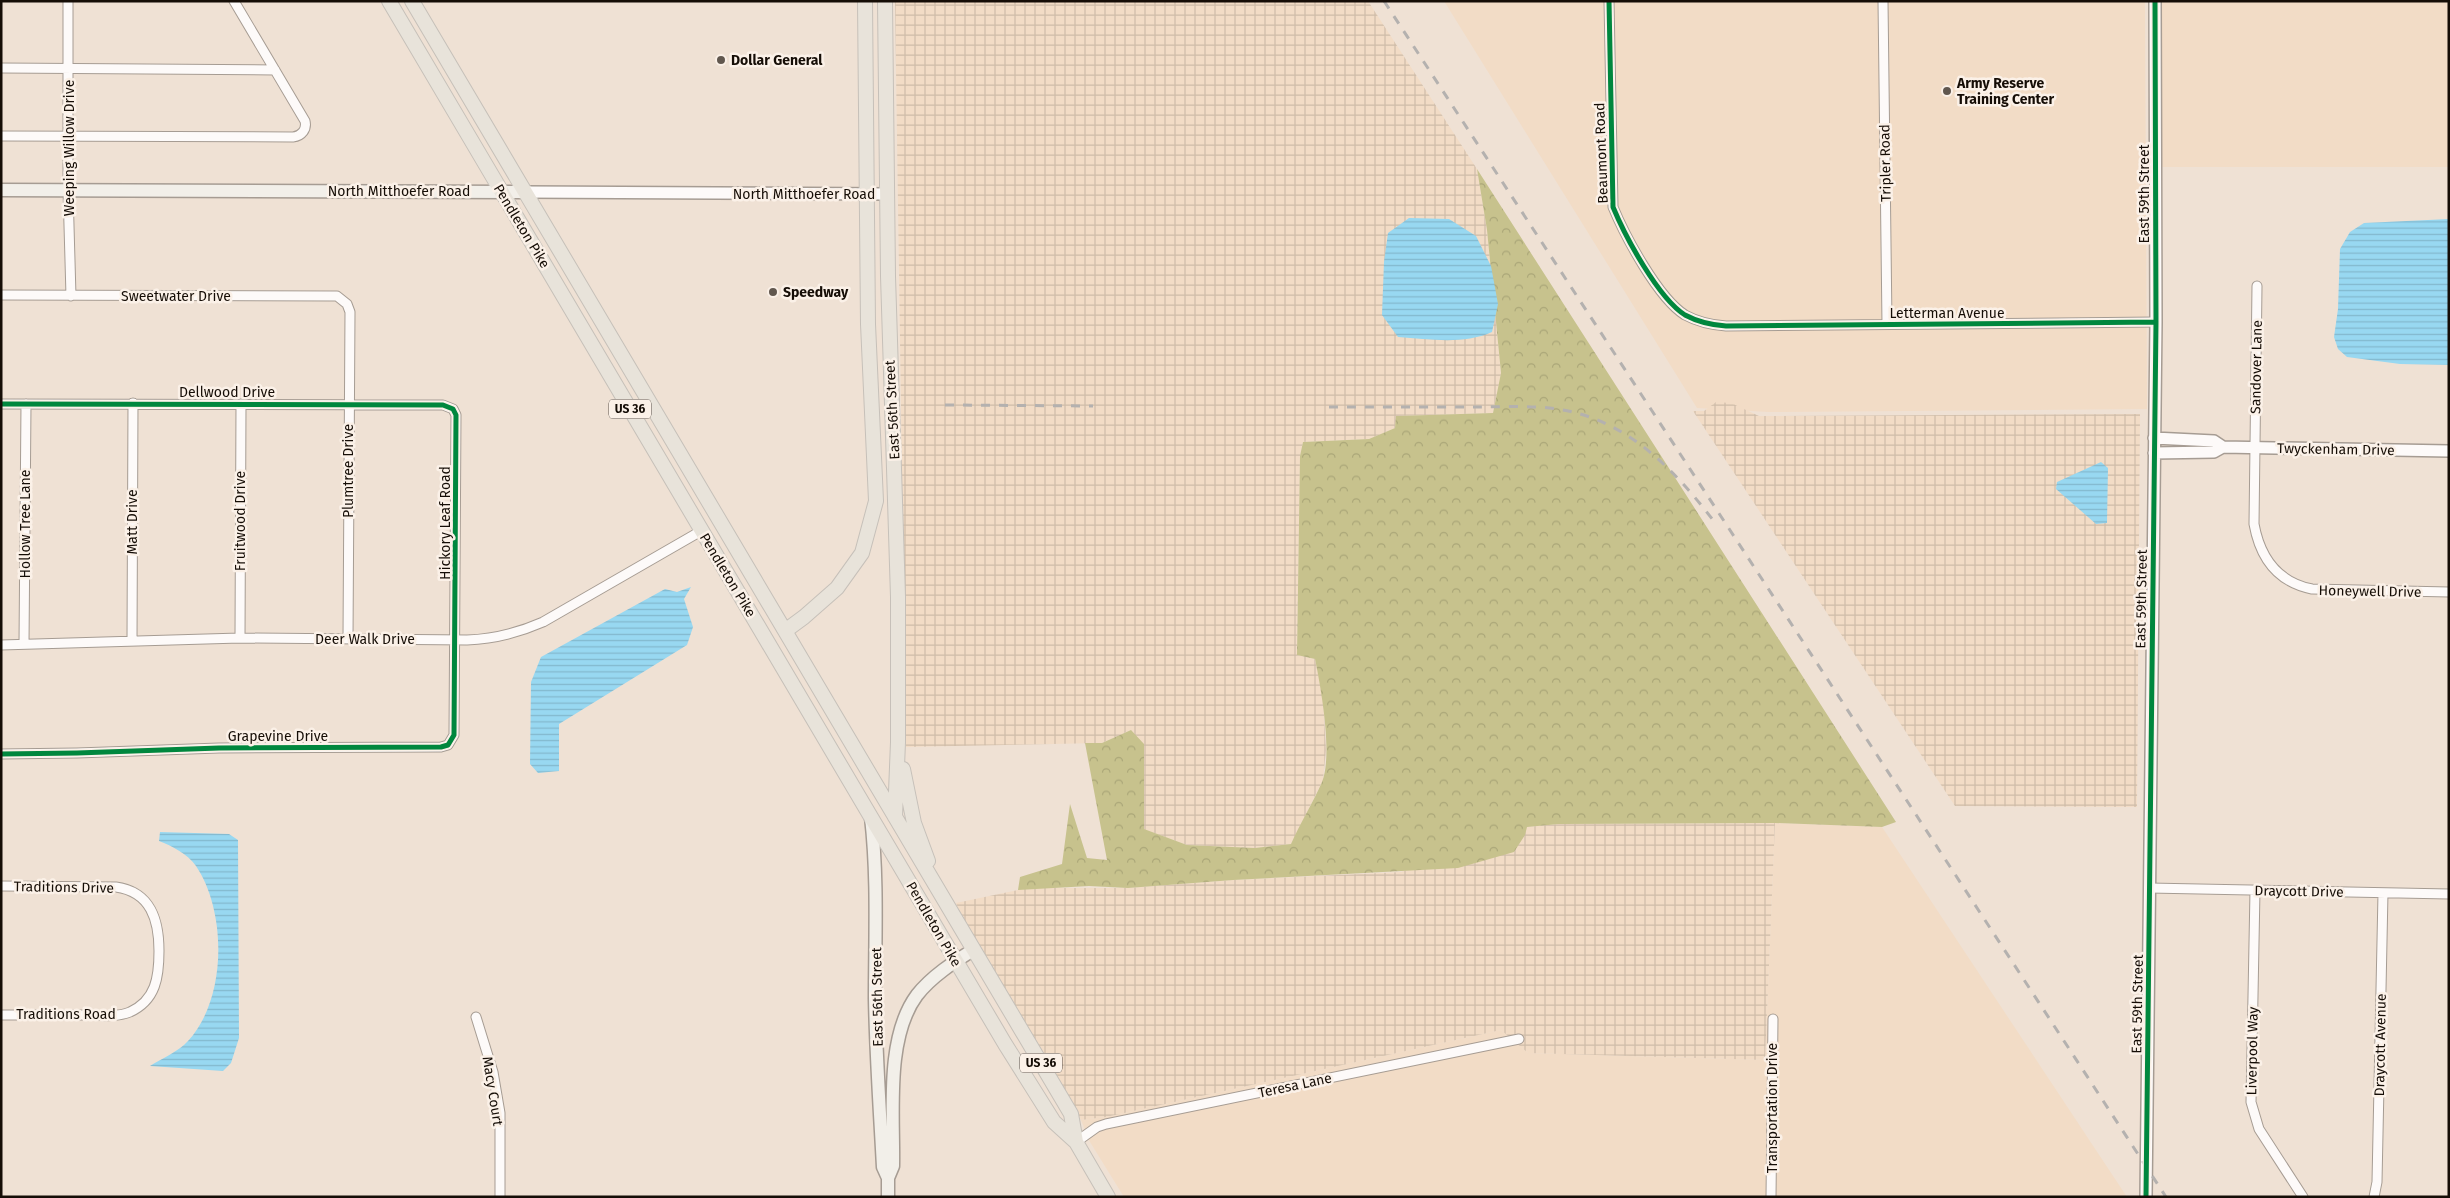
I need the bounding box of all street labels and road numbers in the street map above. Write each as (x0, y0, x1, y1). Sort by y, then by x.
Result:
street label: Weeping Willow Drive (61, 80, 78, 216)
street label: Beaumont Road (1591, 102, 1612, 204)
street label: Tripler Road (1876, 124, 1895, 202)
street label: East 59th Street (2136, 143, 2153, 244)
street label: Pendleton Pike (490, 181, 553, 271)
street label: North Mitthoefer Road (328, 183, 470, 200)
street label: North Mitthoefer Road (733, 186, 875, 203)
street label: Sweetwater Drive (121, 288, 231, 305)
street label: Letterman Avenue (1889, 305, 2005, 322)
street label: Sandover Lane (2247, 320, 2266, 414)
street label: East 56th Street (881, 359, 904, 460)
street label: Dellwood Drive (179, 384, 275, 401)
road number: US 36 (609, 399, 651, 418)
street label: Plumtree Drive (340, 424, 357, 518)
street label: Twyckenham Drive (2277, 440, 2395, 459)
street label: Hickory Leaf Road (437, 466, 454, 580)
street label: Hollow Tree Lane (17, 470, 34, 578)
street label: Fruitwood Drive (232, 471, 249, 571)
street label: Matt Drive (124, 489, 141, 555)
street label: Pendleton Pike (696, 530, 759, 620)
street label: East 59th Street (2132, 548, 2151, 649)
street label: Honeywell Drive (2318, 582, 2422, 601)
street label: Deer Walk Drive (315, 631, 415, 648)
street label: Grapevine Drive (228, 728, 328, 745)
street label: Traditions Drive (14, 878, 114, 897)
street label: Pendleton Pike (902, 879, 965, 970)
street label: Draycott Drive (2254, 882, 2344, 901)
street label: East 56th Street (868, 946, 887, 1047)
street label: East 59th Street (2128, 953, 2147, 1054)
street label: Draycott Avenue (2371, 993, 2390, 1097)
street label: Traditions Road (16, 1006, 116, 1023)
street label: Liverpool Way (2243, 1006, 2262, 1096)
street label: Transportation Drive (1764, 1043, 1781, 1173)
road number: US 36 (1020, 1054, 1062, 1072)
street label: Macy Court (479, 1055, 507, 1128)
street label: Teresa Lane (1257, 1069, 1333, 1102)

